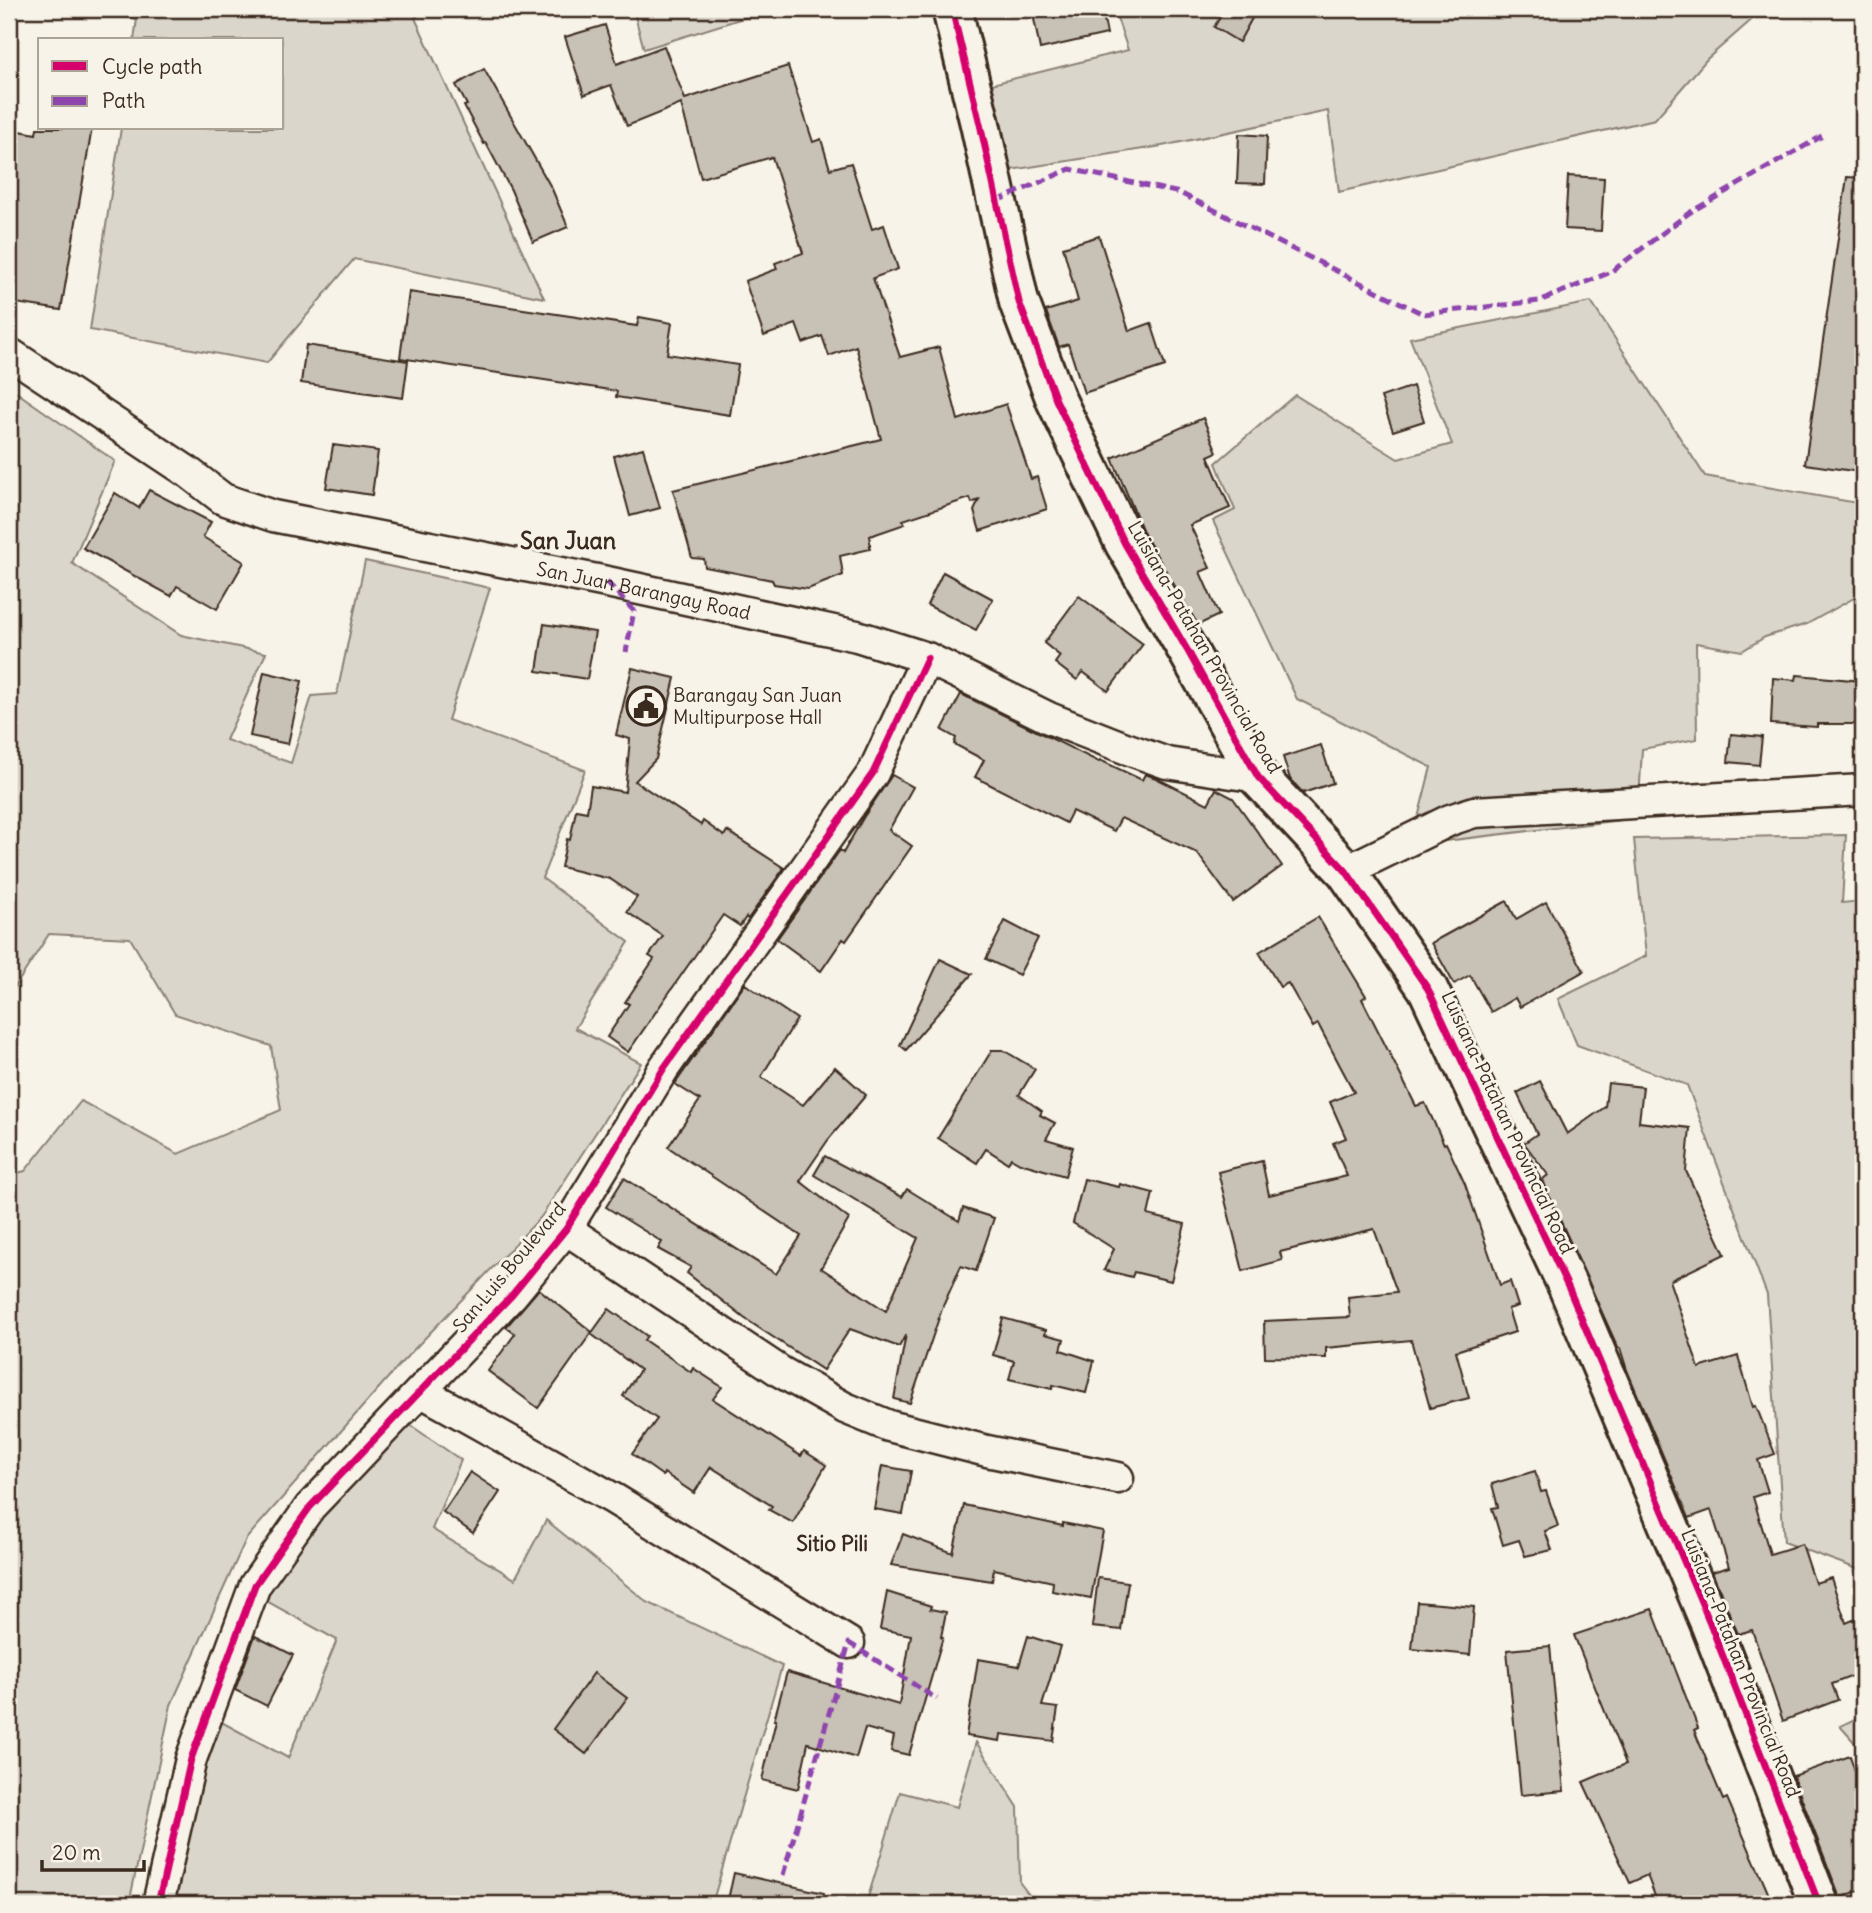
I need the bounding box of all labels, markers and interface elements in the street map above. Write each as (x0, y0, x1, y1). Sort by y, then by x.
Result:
legend (38, 38, 284, 130)
text: Cycle path (102, 53, 202, 80)
text: Path (102, 87, 145, 114)
street label: Luisiana-Patahan Provincial Road (1123, 516, 1287, 778)
district label: San Juan (520, 526, 616, 555)
street label: San Juan Barangay Road (535, 556, 753, 625)
place label: Barangay San Juan Multipurpose Hall (673, 683, 842, 729)
public building icon: Barangay San Juan Multipurpose Hall (625, 685, 667, 727)
street label: Luisiana-Patahan Provincial Road (1436, 987, 1580, 1257)
street label: San Luis Boulevard (447, 1197, 571, 1337)
street label: Luisiana-Patahan Provincial Road (1676, 1525, 1806, 1801)
district label: Sitio Pili (796, 1530, 868, 1557)
scale bar (42, 1829, 144, 1873)
text: 20 m (52, 1839, 101, 1866)

